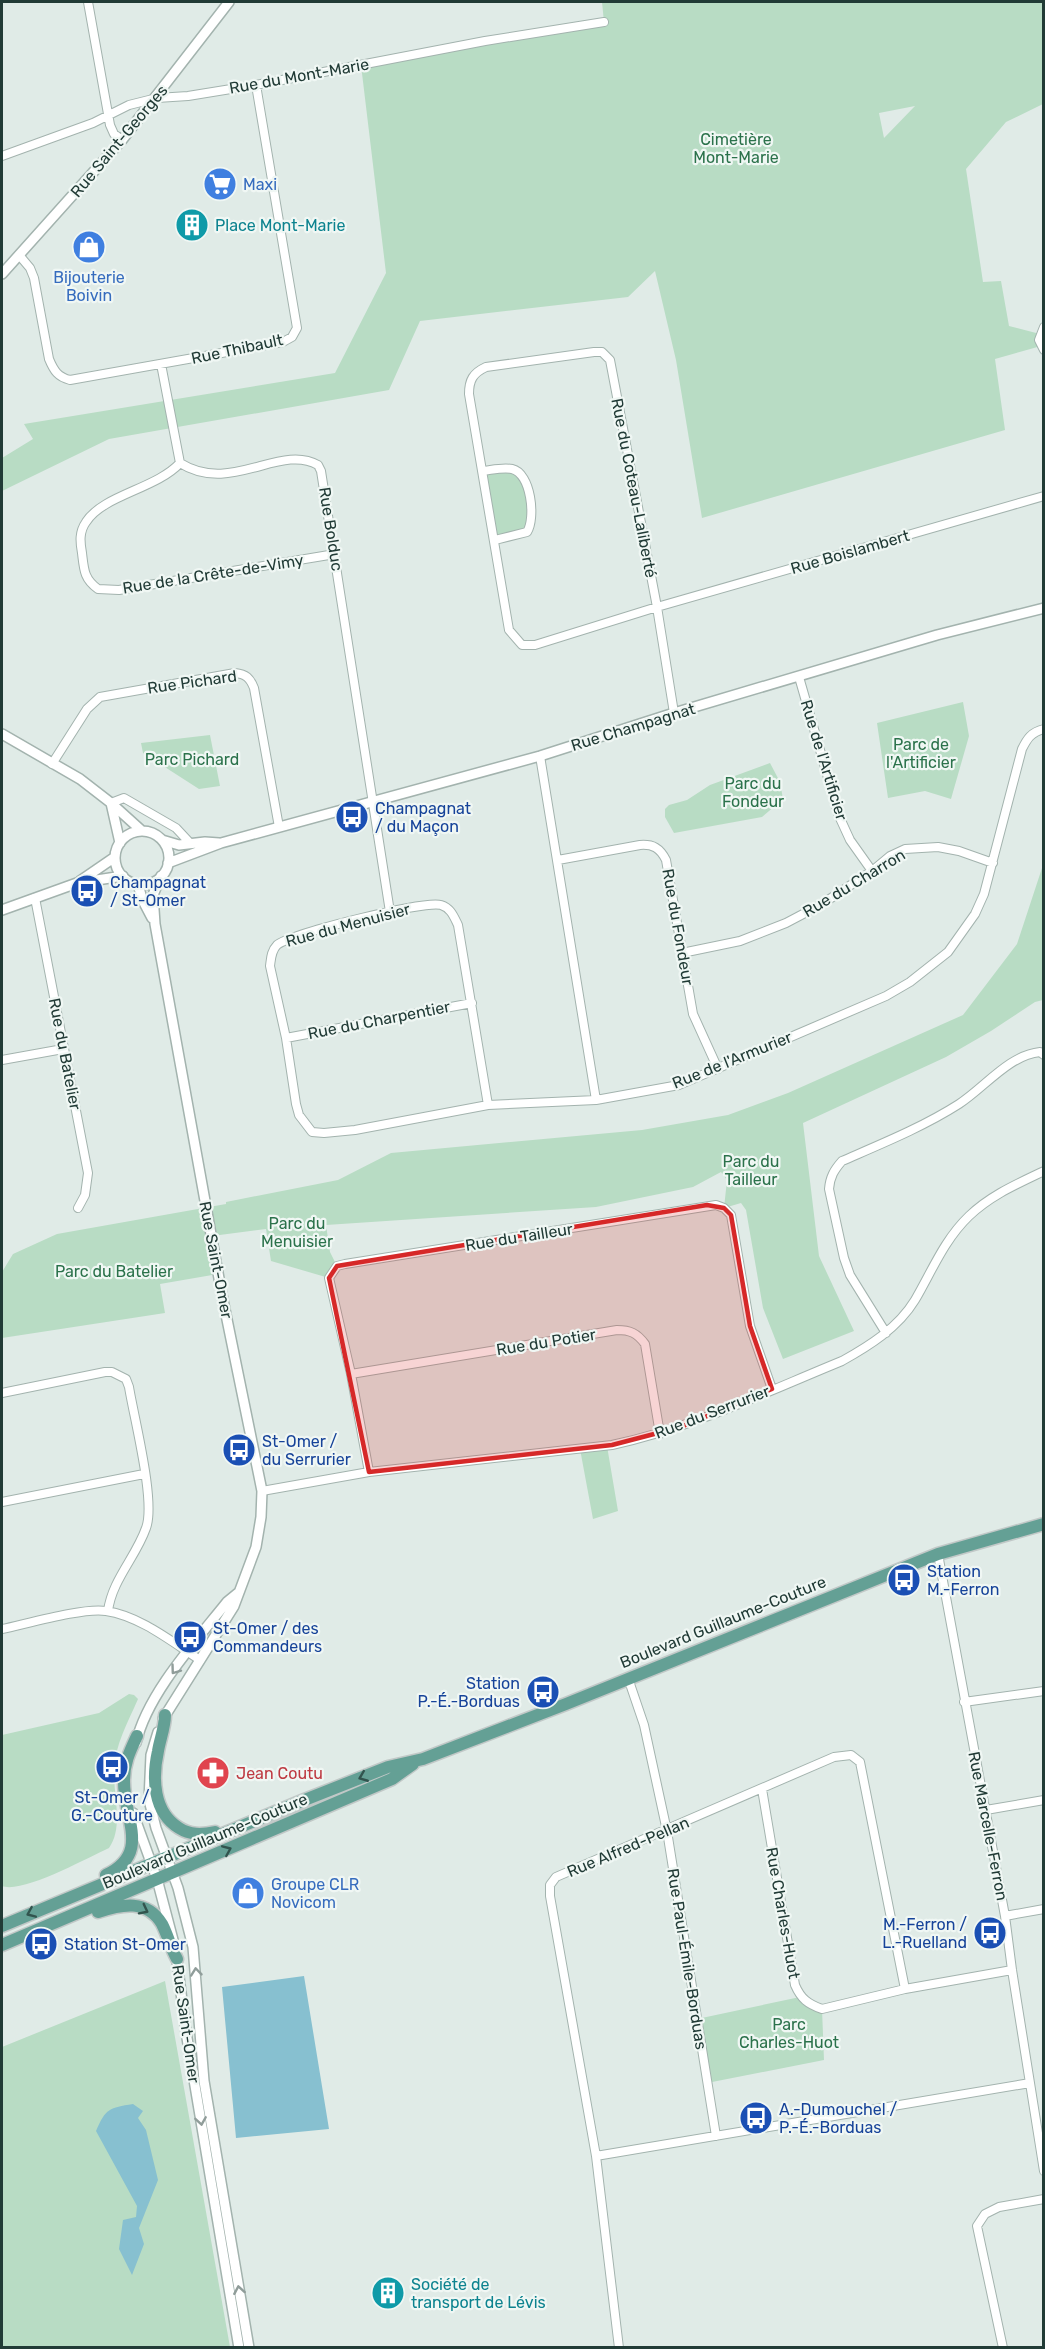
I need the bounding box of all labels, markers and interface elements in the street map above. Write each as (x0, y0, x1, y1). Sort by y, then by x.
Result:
street label: Rue du Mont-Marie (228, 54, 370, 98)
street label: Rue Saint-Georges (67, 81, 171, 201)
park label: Cimetière Mont-Marie (693, 130, 779, 167)
supermarket icon: Maxi (202, 166, 238, 202)
place label: Maxi (243, 175, 277, 194)
building icon: Place Mont-Marie (174, 207, 210, 243)
place label: Place Mont-Marie (215, 216, 345, 235)
shop icon: Bijouterie Boivin (71, 229, 107, 265)
place label: Bijouterie Boivin (53, 268, 125, 305)
street label: Rue Thibault (189, 330, 285, 368)
street label: Rue du Coteau-Laliberté (607, 397, 661, 579)
street label: Rue Bolduc (315, 486, 347, 572)
street label: Rue Boislambert (788, 526, 912, 578)
street label: Rue de la Crête-de-Vimy (121, 550, 305, 598)
street label: Rue Pichard (146, 666, 238, 698)
street label: Rue de l'Artificier (797, 697, 851, 823)
street label: Rue Champagnat (569, 699, 697, 755)
park label: Parc de l'Artificier (886, 735, 956, 772)
park label: Parc Pichard (145, 750, 239, 769)
park label: Parc du Fondeur (722, 774, 784, 811)
bus stop icon: Champagnat / du Maçon (334, 799, 370, 835)
place label: Champagnat / du Maçon (375, 799, 471, 836)
street label: Rue du Charron (799, 845, 909, 921)
street label: Rue du Fondeur (658, 867, 698, 987)
bus stop icon: Champagnat / St-Omer (69, 873, 105, 909)
place label: Champagnat / St-Omer (110, 873, 206, 910)
street label: Rue du Menuisier (284, 899, 412, 951)
street label: Rue du Batelier (45, 996, 85, 1112)
street label: Rue du Charpentier (306, 997, 452, 1043)
street label: Rue de l'Armurier (669, 1027, 795, 1093)
park label: Parc du Tailleur (723, 1152, 779, 1189)
street label: Rue Saint-Omer (195, 1200, 237, 1320)
park label: Parc du Menuisier (261, 1214, 333, 1251)
street label: Rue du Tailleur (464, 1219, 574, 1255)
park label: Parc du Batelier (55, 1262, 173, 1281)
street label: Rue du Potier (495, 1325, 597, 1359)
street label: Rue du Serrurier (652, 1381, 772, 1443)
bus stop icon: St-Omer / du Serrurier (221, 1432, 257, 1468)
place label: St-Omer / du Serrurier (262, 1432, 351, 1469)
bus stop icon: Station M.-Ferron (886, 1562, 922, 1598)
place label: Station M.-Ferron (927, 1562, 999, 1599)
street label: Boulevard Guillaume-Couture (617, 1572, 829, 1672)
bus stop icon: St-Omer / des Commandeurs (172, 1619, 208, 1655)
place label: St-Omer / des Commandeurs (213, 1619, 322, 1656)
one-way arrow (171, 1664, 182, 1675)
place label: Station P.-É.-Borduas (418, 1674, 520, 1711)
bus stop icon: Station P.-É.-Borduas (525, 1674, 561, 1710)
bus stop icon: St-Omer / G.-Couture (94, 1749, 130, 1785)
street label: Rue Marcelle-Ferron (964, 1750, 1012, 1902)
pharmacy icon: Jean Coutu (195, 1755, 231, 1791)
place label: Jean Coutu (236, 1764, 323, 1783)
one-way arrow (358, 1769, 369, 1782)
place label: St-Omer / G.-Couture (71, 1788, 153, 1825)
street label: Boulevard Guillaume-Couture (100, 1789, 310, 1893)
street label: Rue Alfred-Pellan (564, 1813, 692, 1881)
one-way arrow (221, 1845, 232, 1857)
street label: Rue Charles-Huot (762, 1846, 804, 1980)
street label: Rue Paul-Émile-Borduas (663, 1867, 711, 2051)
shop icon: Groupe CLR Novicom (230, 1875, 266, 1911)
place label: Groupe CLR Novicom (271, 1875, 359, 1912)
one-way arrow (138, 1902, 149, 1914)
one-way arrow (27, 1906, 38, 1918)
place label: M.-Ferron / L.-Ruelland (882, 1915, 967, 1952)
bus stop icon: M.-Ferron / L.-Ruelland (972, 1915, 1008, 1951)
bus stop icon: Station St-Omer (23, 1926, 59, 1962)
place label: Station St-Omer (64, 1935, 186, 1954)
street label: Rue Saint-Omer (168, 1964, 204, 2084)
one-way arrow (190, 1968, 203, 1977)
park label: Parc Charles-Huot (739, 2015, 839, 2052)
bus stop icon: A.-Dumouchel / P.-É.-Borduas (738, 2100, 774, 2136)
place label: A.-Dumouchel / P.-É.-Borduas (779, 2100, 898, 2137)
one-way arrow (194, 2117, 206, 2126)
building icon: Société de transport de Lévis (370, 2275, 406, 2311)
place label: Société de transport de Lévis (411, 2275, 546, 2312)
one-way arrow (234, 2285, 246, 2295)

